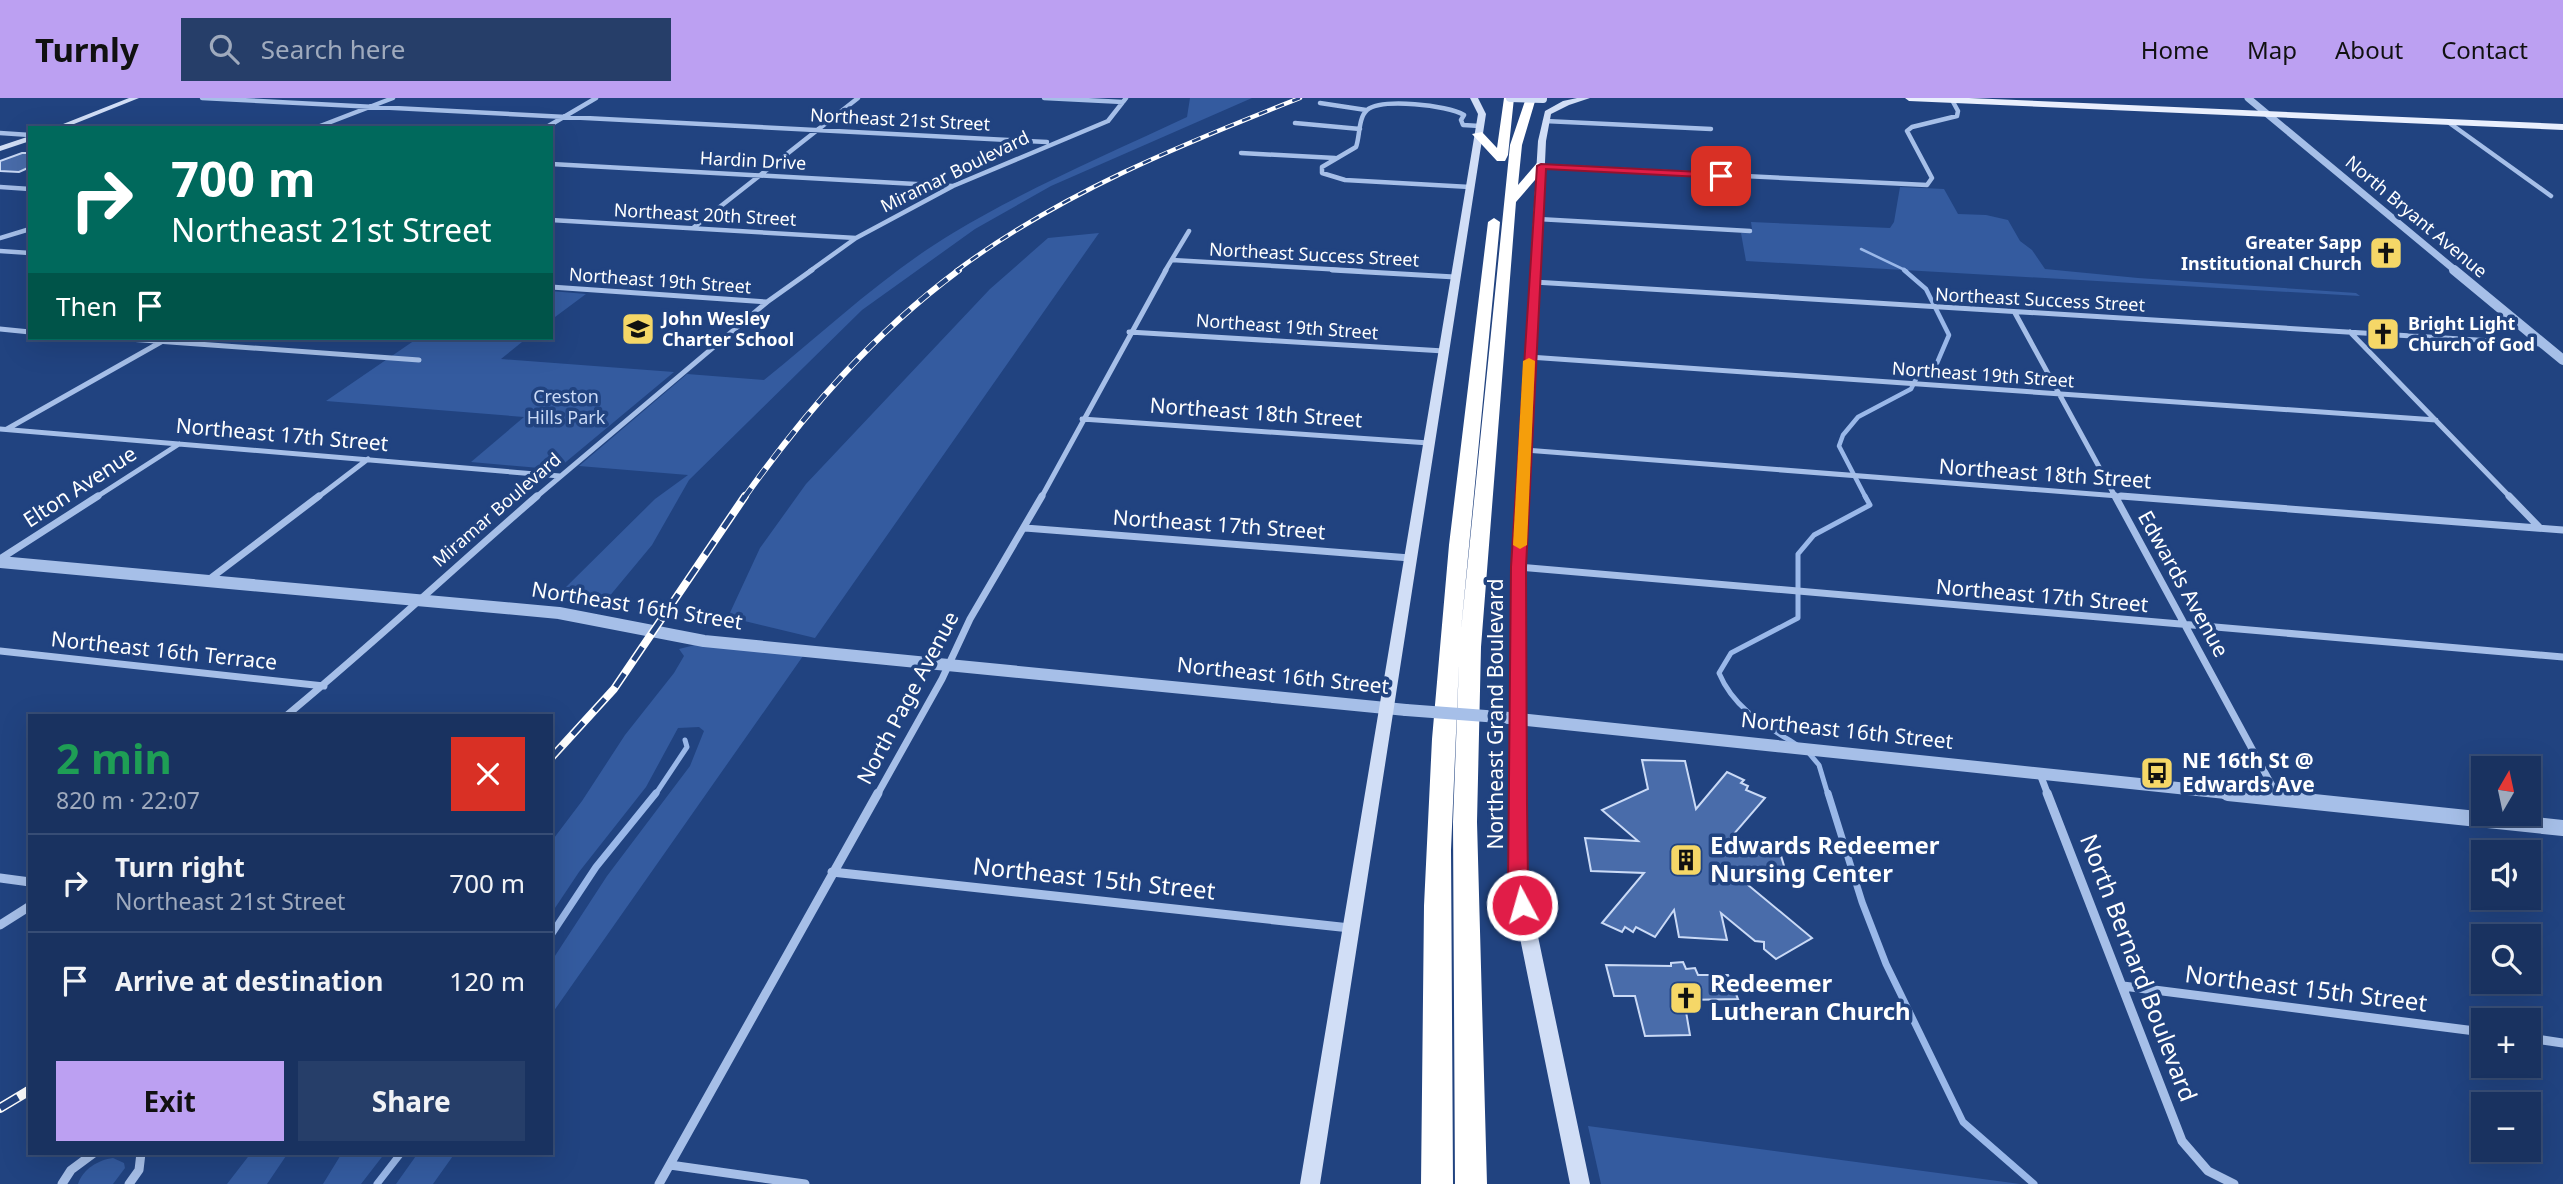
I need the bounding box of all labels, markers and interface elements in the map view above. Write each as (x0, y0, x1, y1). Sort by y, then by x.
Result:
search box (181, 18, 671, 81)
text: Turnly (35, 27, 139, 72)
icon: search (205, 30, 243, 68)
text: Search here (261, 31, 405, 67)
text: Home (2141, 33, 2209, 66)
text: Map (2247, 33, 2297, 66)
text: About (2335, 33, 2403, 66)
text: Contact (2441, 33, 2528, 66)
street label: Northeast 21st Street (809, 102, 991, 136)
street label: Miramar Boulevard (876, 125, 1033, 218)
text: 700 m (171, 145, 316, 211)
street label: Hardin Drive (699, 145, 807, 175)
pin (1691, 146, 1751, 206)
street label: North Bryant Avenue (2341, 150, 2493, 283)
icon: right (56, 154, 147, 245)
icon: arrive (1702, 157, 1740, 195)
street label: Northeast 20th Street (613, 197, 797, 231)
text: Northeast 21st Street (171, 208, 492, 251)
place label: Greater Sapp Institutional Church (2181, 230, 2362, 275)
church icon: Greater Sapp Institutional Church (2367, 234, 2405, 272)
street label: Northeast Success Street (1208, 237, 1420, 272)
street label: Northeast 19th Street (568, 262, 753, 298)
street label: Northeast Success Street (1934, 282, 2146, 317)
icon: arrive (131, 287, 169, 325)
text: Then (56, 288, 117, 324)
place label: John Wesley Charter School (660, 306, 794, 351)
street label: Northeast 19th Street (1195, 308, 1380, 344)
school or university icon: John Wesley Charter School (619, 310, 657, 348)
place label: Bright Light Church of God (2408, 311, 2535, 356)
church icon: Bright Light Church of God (2364, 315, 2402, 353)
street label: Northeast 19th Street (1891, 356, 2076, 392)
park label: Creston Hills Park (527, 384, 606, 429)
street label: Northeast 18th Street (1149, 391, 1364, 433)
street label: Northeast 17th Street (175, 411, 390, 457)
street label: Elton Avenue (18, 439, 141, 533)
street label: Miramar Boulevard (427, 447, 566, 572)
street label: Northeast 18th Street (1938, 452, 2153, 494)
street label: Northeast 17th Street (1112, 503, 1327, 545)
street label: Edwards Avenue (2132, 505, 2236, 662)
street label: Northeast 17th Street (1935, 572, 2150, 618)
street label: Northeast 16th Street (530, 575, 745, 636)
street label: Northeast Grand Boulevard (1481, 578, 1509, 850)
street label: North Page Avenue (850, 606, 964, 789)
street label: Northeast 16th Terrace (50, 624, 279, 676)
street label: Northeast 16th Street (1176, 650, 1391, 700)
street label: Northeast 16th Street (1740, 705, 1955, 755)
text: 2 min (56, 729, 172, 786)
button: close (451, 737, 525, 811)
place label: NE 16th St @ Edwards Ave (2182, 746, 2315, 798)
bus stop icon: NE 16th St @ Edwards Ave (2138, 754, 2176, 792)
north arrow (2471, 756, 2541, 826)
map controls (2471, 756, 2541, 1162)
text: 820 m · 22:07 (56, 784, 200, 816)
place label: Edwards Redeemer Nursing Center (1710, 828, 1940, 889)
street label: North Bernard Boulevard (2073, 829, 2206, 1106)
button: sound (2471, 840, 2541, 910)
building icon: Edwards Redeemer Nursing Center (1667, 841, 1705, 879)
street label: Northeast 15th Street (971, 848, 1217, 907)
text: Turn right (115, 849, 245, 885)
icon: right (56, 864, 94, 902)
text: 700 m (449, 865, 525, 901)
position arrow (1485, 868, 1559, 942)
text: Northeast 21st Street (115, 885, 345, 917)
button: search (2471, 924, 2541, 994)
street label: Northeast 15th Street (2183, 956, 2429, 1019)
icon: arrive (56, 962, 94, 1000)
text: Arrive at destination (115, 963, 384, 999)
text: 120 m (449, 963, 525, 999)
place label: Redeemer Lutheran Church (1710, 966, 1911, 1027)
church icon: Redeemer Lutheran Church (1667, 979, 1705, 1017)
button: + (2471, 1008, 2541, 1078)
button: Exit (56, 1061, 284, 1141)
button: Share (298, 1061, 525, 1141)
button: − (2471, 1092, 2541, 1162)

